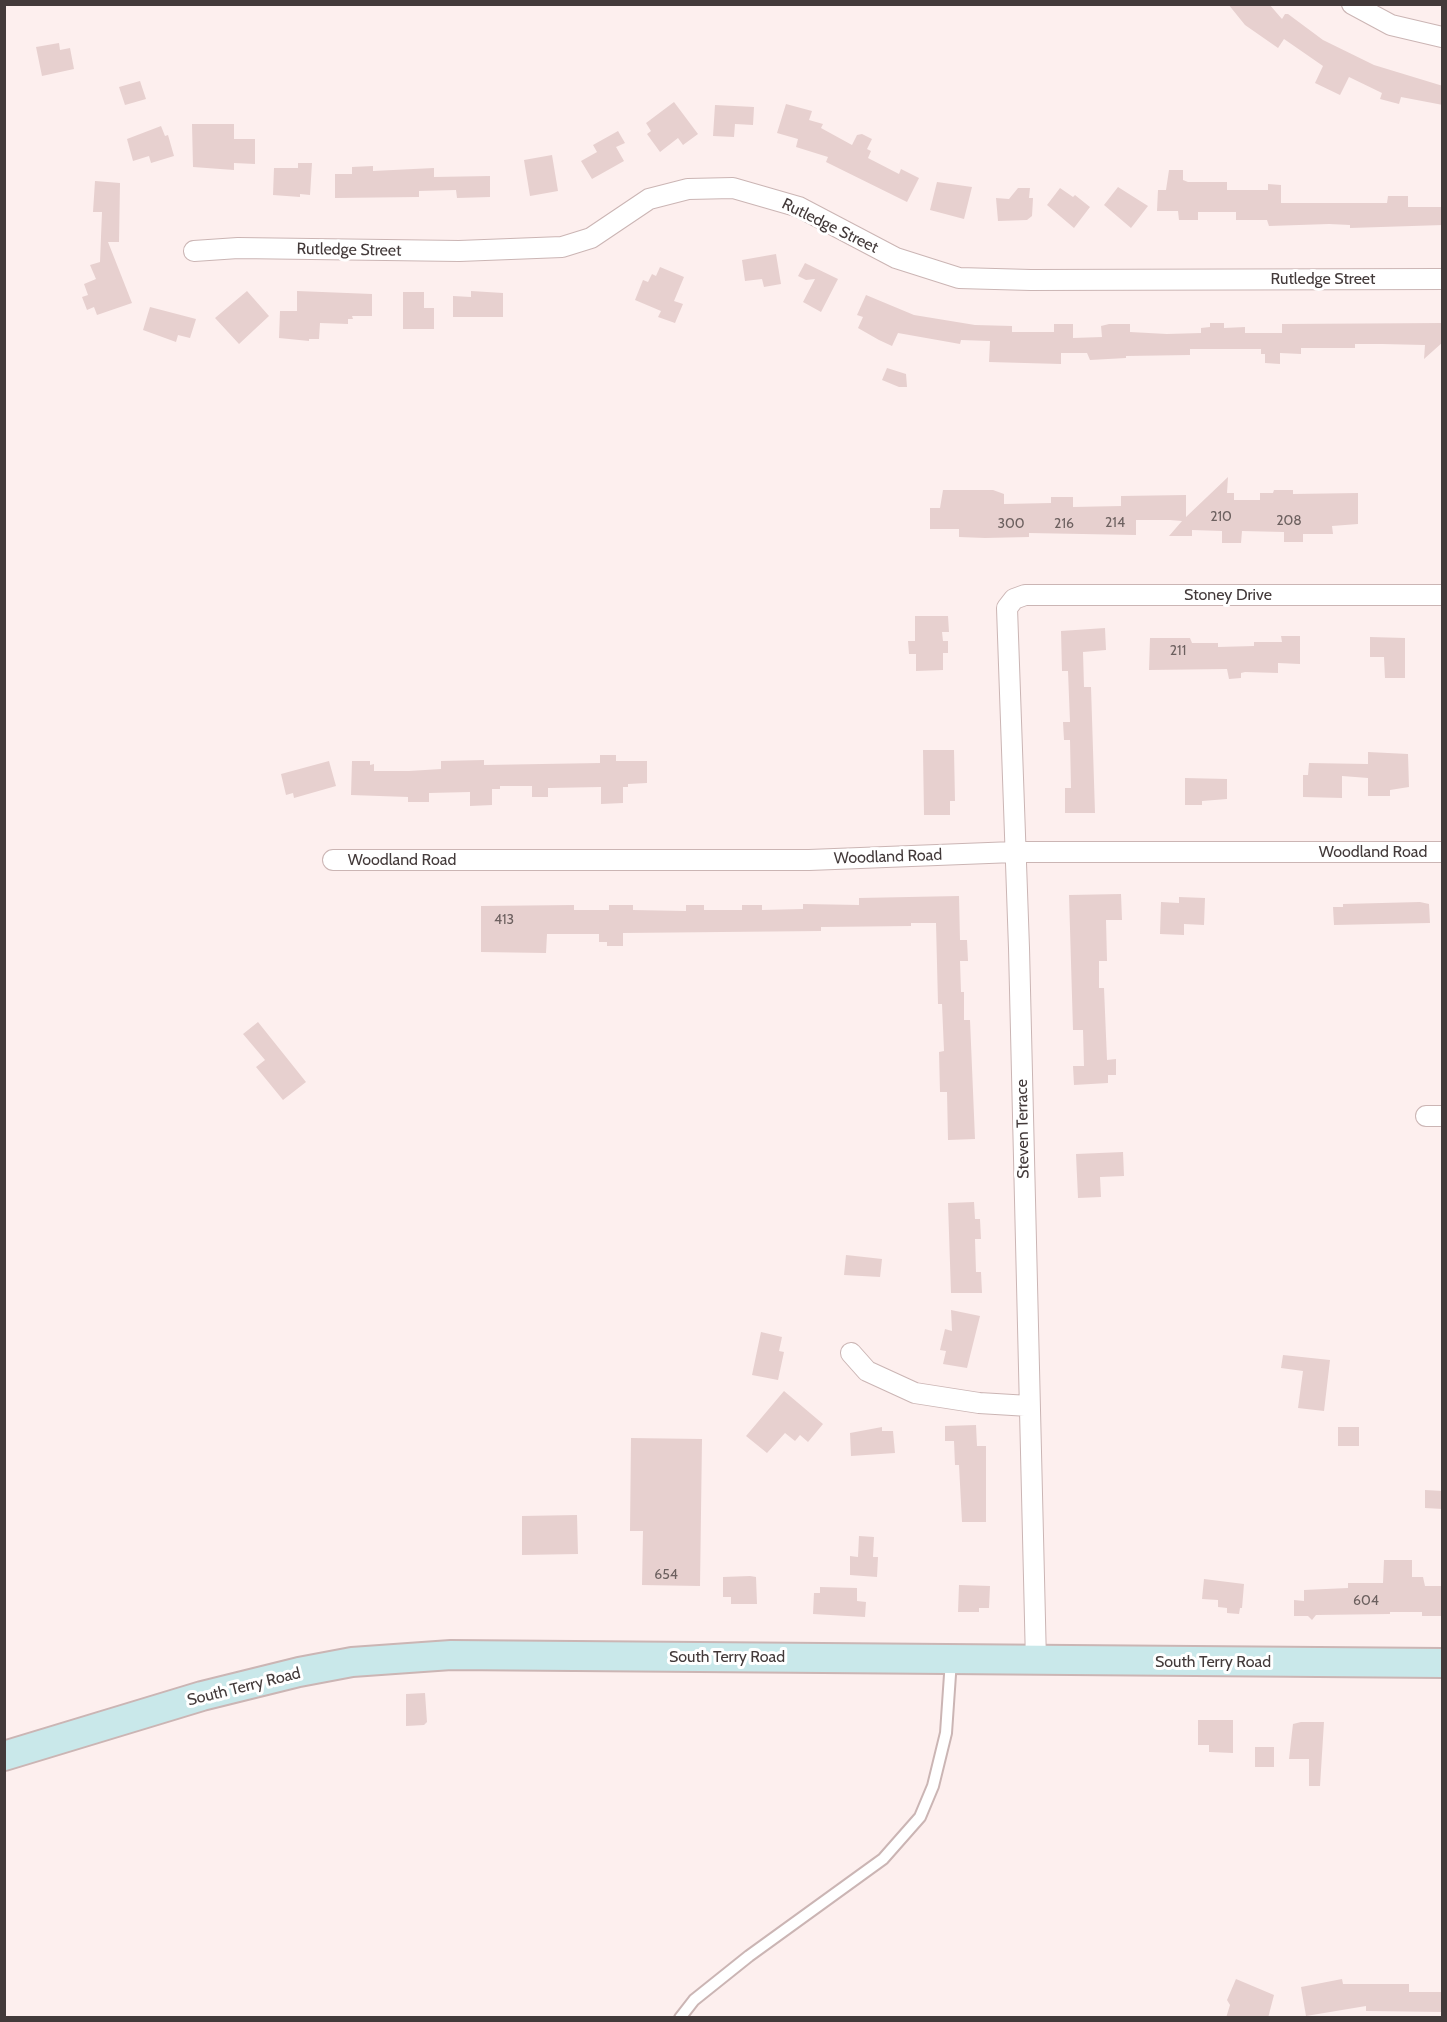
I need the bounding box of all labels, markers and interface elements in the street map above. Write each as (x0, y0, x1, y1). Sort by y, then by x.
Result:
street label: Rutledge Street (779, 194, 881, 258)
street label: Rutledge Street (296, 239, 402, 261)
street label: Rutledge Street (1271, 269, 1375, 289)
house number: 210 (1210, 509, 1232, 525)
house number: 208 (1276, 513, 1302, 529)
house number: 214 (1105, 515, 1125, 531)
house number: 300 (997, 516, 1025, 532)
house number: 216 (1054, 516, 1074, 532)
street label: Stoney Drive (1184, 585, 1272, 605)
house number: 211 (1170, 643, 1186, 659)
street label: Woodland Road (1319, 842, 1427, 862)
street label: Woodland Road (833, 846, 943, 868)
street label: Woodland Road (348, 850, 456, 870)
house number: 413 (494, 912, 514, 928)
street label: Steven Terrace (1013, 1079, 1033, 1179)
house number: 654 (654, 1567, 678, 1583)
house number: 604 (1353, 1593, 1379, 1609)
street label: South Terry Road (669, 1647, 785, 1667)
street label: South Terry Road (1155, 1652, 1271, 1672)
street label: South Terry Road (185, 1664, 303, 1710)

